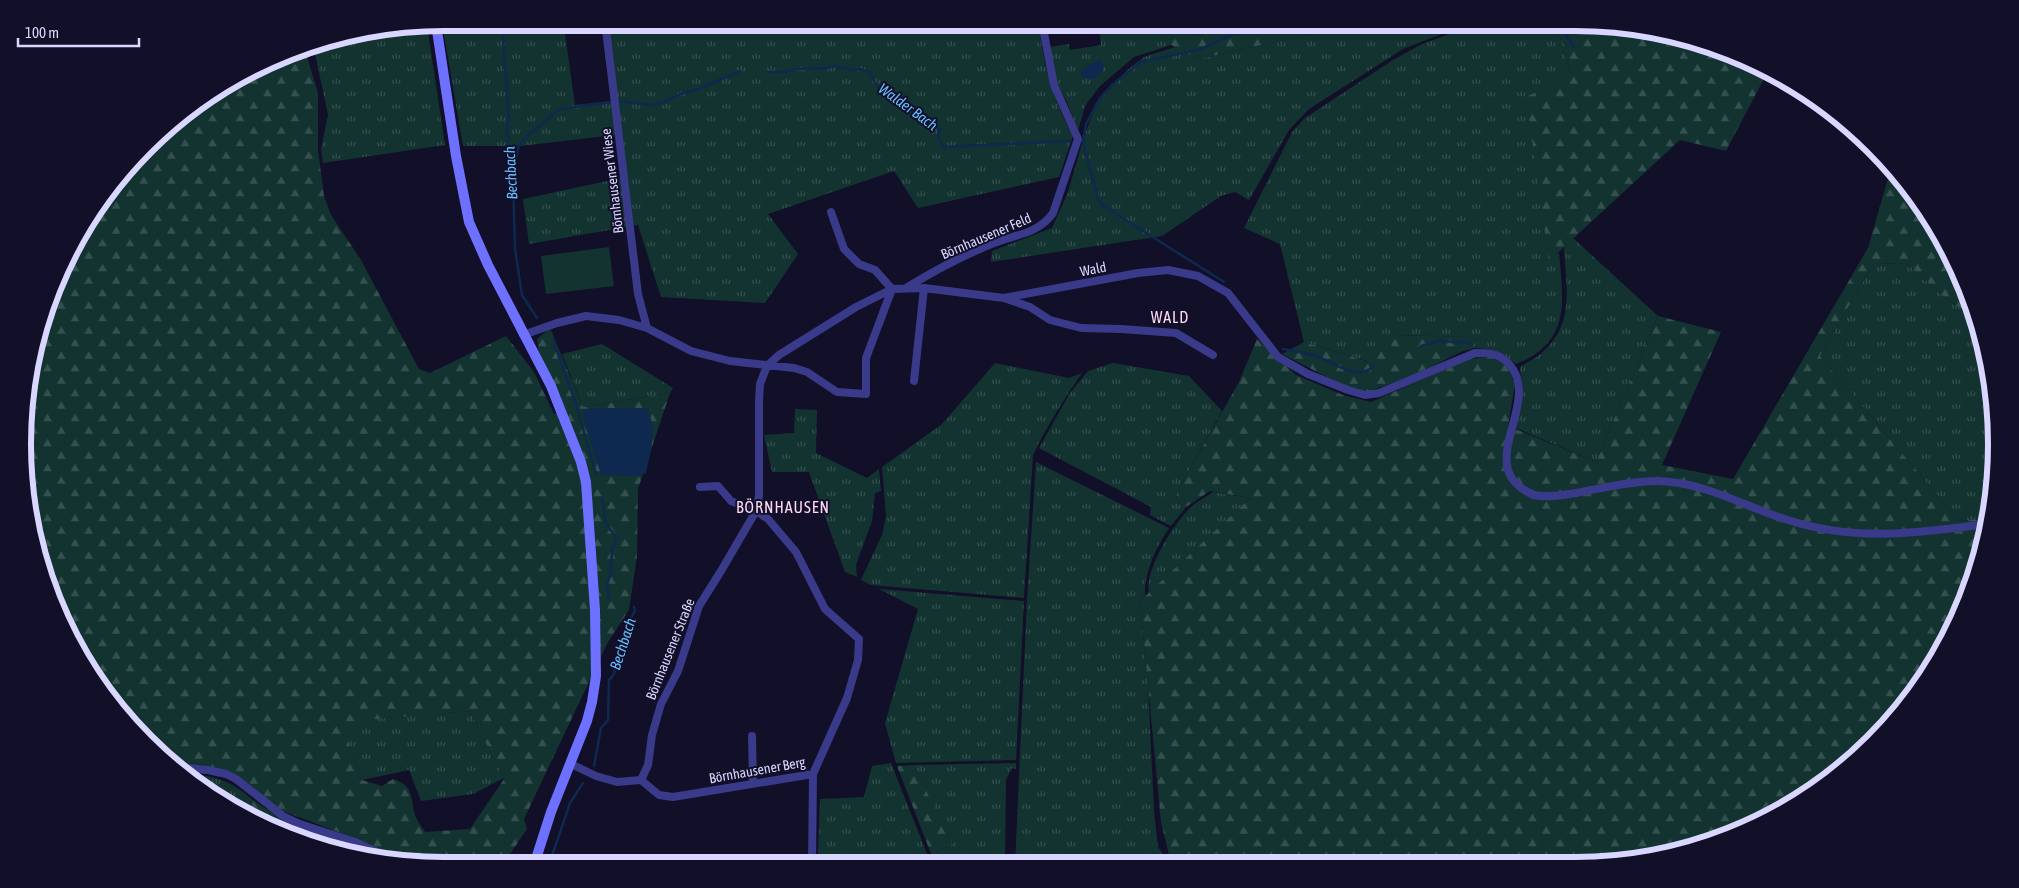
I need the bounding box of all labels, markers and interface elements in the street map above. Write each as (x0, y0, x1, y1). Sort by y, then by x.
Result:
scale bar (18, 15, 139, 47)
text: 100 m (25, 24, 59, 41)
water label: Walder Bach (876, 80, 941, 134)
street label: Börnhausener Wiese (598, 128, 626, 234)
water label: Bechbach (501, 146, 520, 200)
street label: Börnhausener Feld (938, 210, 1034, 262)
street label: Wald (1078, 259, 1108, 279)
district label: WALD (1151, 308, 1189, 326)
district label: BÖRNHAUSEN (736, 498, 830, 516)
street label: Börnhausener Straße (642, 596, 698, 702)
water label: Bechbach (606, 616, 639, 672)
street label: Börnhausener Berg (708, 754, 806, 786)

